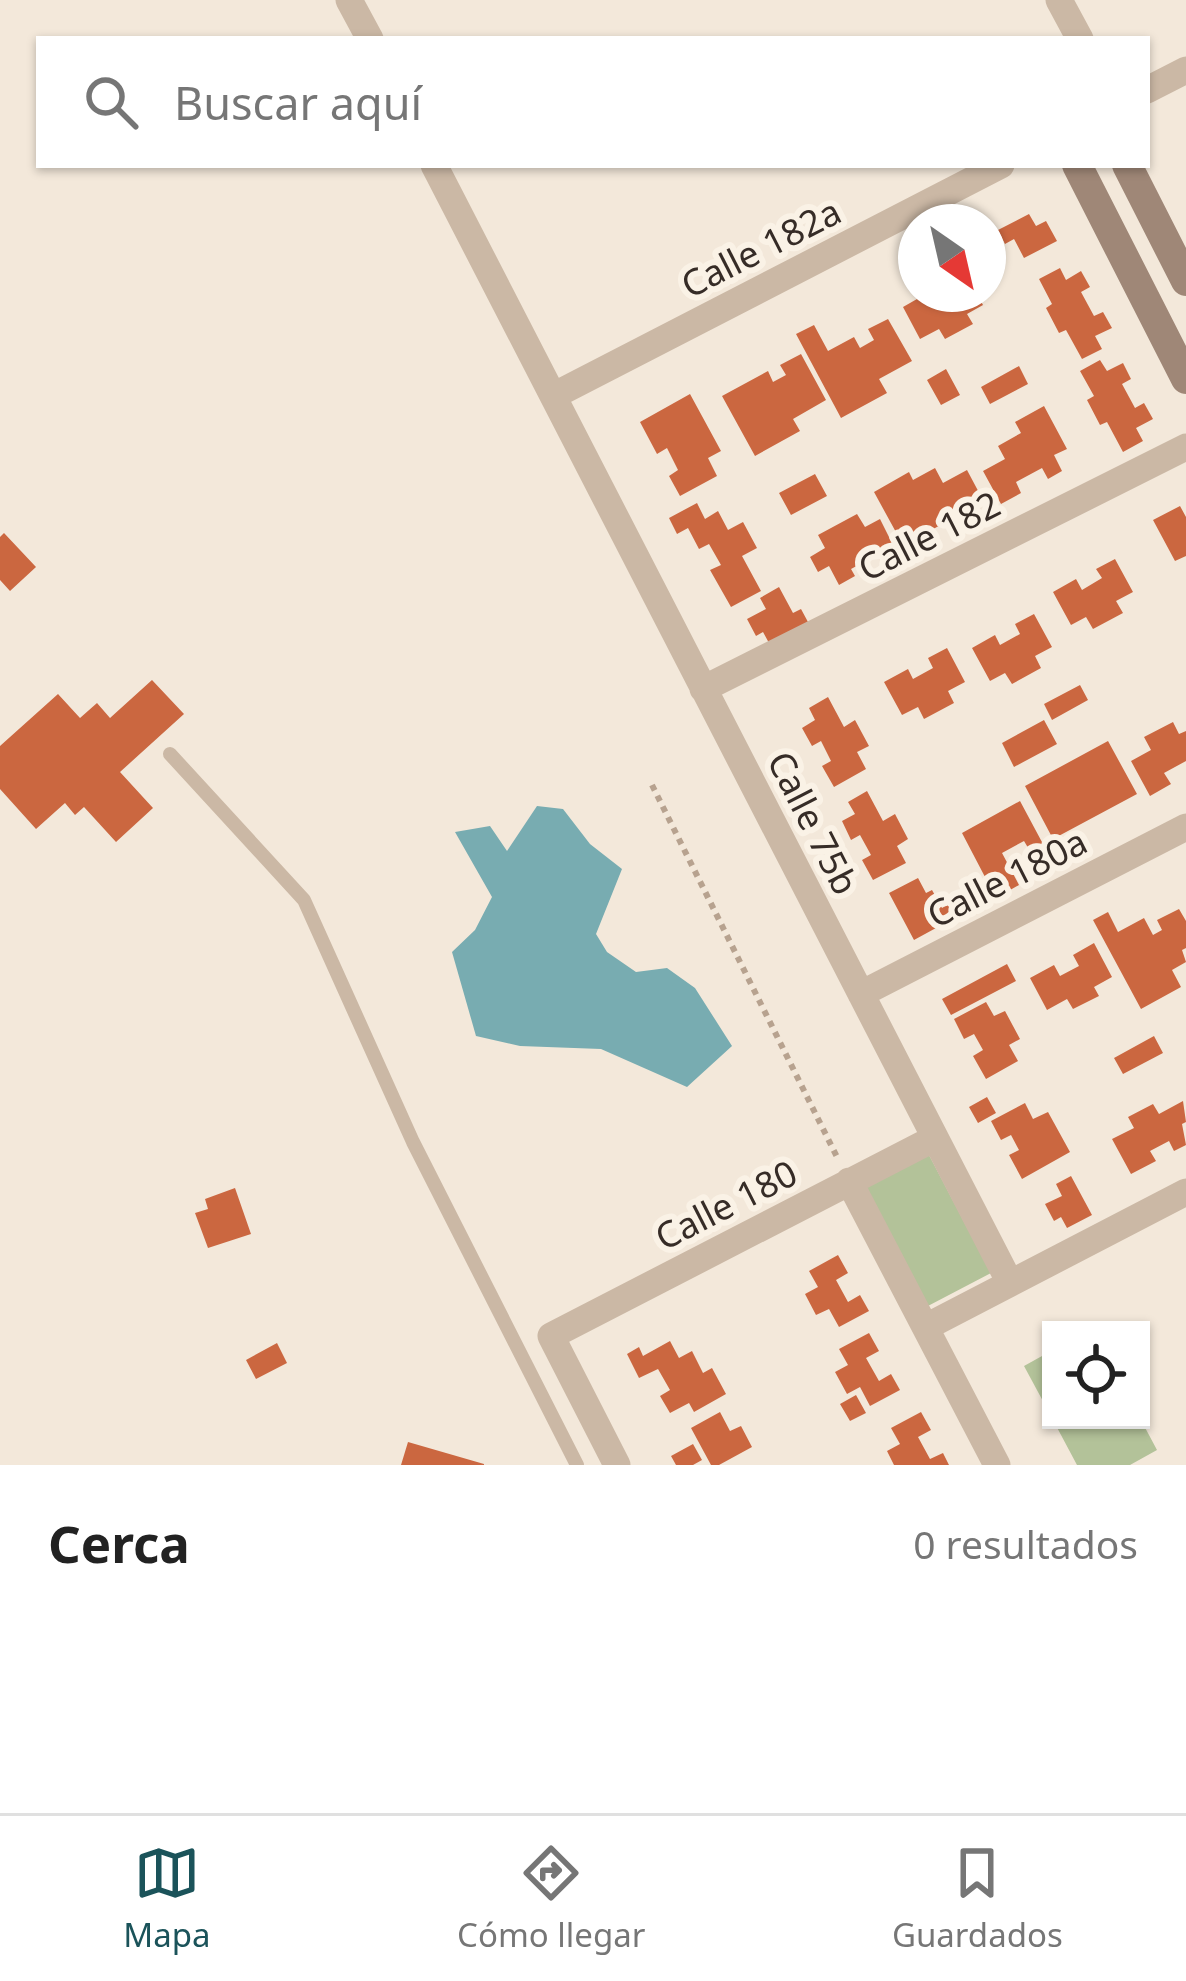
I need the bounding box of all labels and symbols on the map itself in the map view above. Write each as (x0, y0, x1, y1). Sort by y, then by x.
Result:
street label: Calle 182a (673, 186, 849, 309)
north arrow (898, 204, 1006, 312)
street label: Calle 182 (850, 479, 1008, 592)
street label: Calle 75b (757, 743, 870, 903)
street label: Calle 180a (919, 816, 1095, 939)
street label: Calle 180 (647, 1148, 805, 1261)

